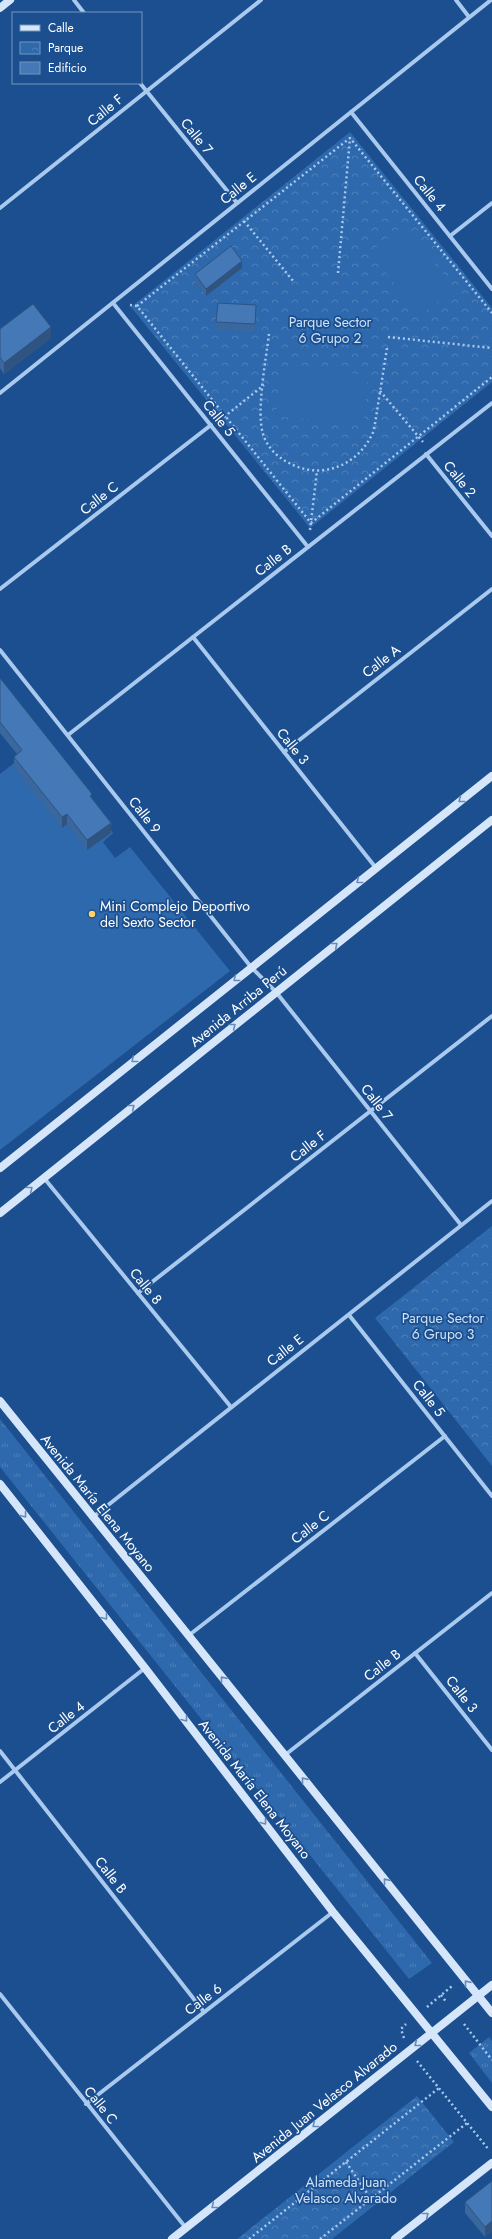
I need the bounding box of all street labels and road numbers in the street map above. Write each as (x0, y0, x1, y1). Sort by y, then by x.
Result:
street label: Calle F (83, 89, 127, 131)
street label: Calle 7 (176, 114, 218, 159)
street label: Calle E (215, 167, 261, 209)
street label: Calle 4 (409, 170, 451, 216)
street label: Calle 5 (198, 395, 240, 441)
street label: Calle 2 (439, 456, 481, 502)
street label: Calle C (76, 477, 122, 519)
street label: Calle B (250, 539, 296, 581)
street label: Calle A (358, 639, 405, 682)
street label: Calle 3 (272, 723, 314, 769)
street label: Calle 9 (124, 792, 166, 838)
street label: Avenida Arriba Perú (185, 961, 291, 1051)
street label: Calle 7 (356, 1079, 398, 1125)
street label: Calle F (286, 1125, 330, 1167)
street label: Calle 8 (125, 1263, 167, 1309)
street label: Calle E (262, 1329, 308, 1371)
street label: Calle 5 (408, 1375, 450, 1421)
street label: Avenida María Elena Moyano (36, 1430, 160, 1576)
street label: Calle C (287, 1506, 333, 1548)
street label: Calle B (359, 1644, 405, 1686)
street label: Calle 3 (441, 1671, 483, 1717)
street label: Calle 4 (43, 1696, 89, 1738)
street label: Avenida María Elena Moyano (194, 1715, 316, 1863)
street label: Calle B (90, 1852, 132, 1898)
street label: Calle 6 (180, 1978, 226, 2020)
street label: Avenida Juan Velasco Alvarado (247, 2037, 402, 2167)
street label: Calle C (79, 2082, 123, 2128)

